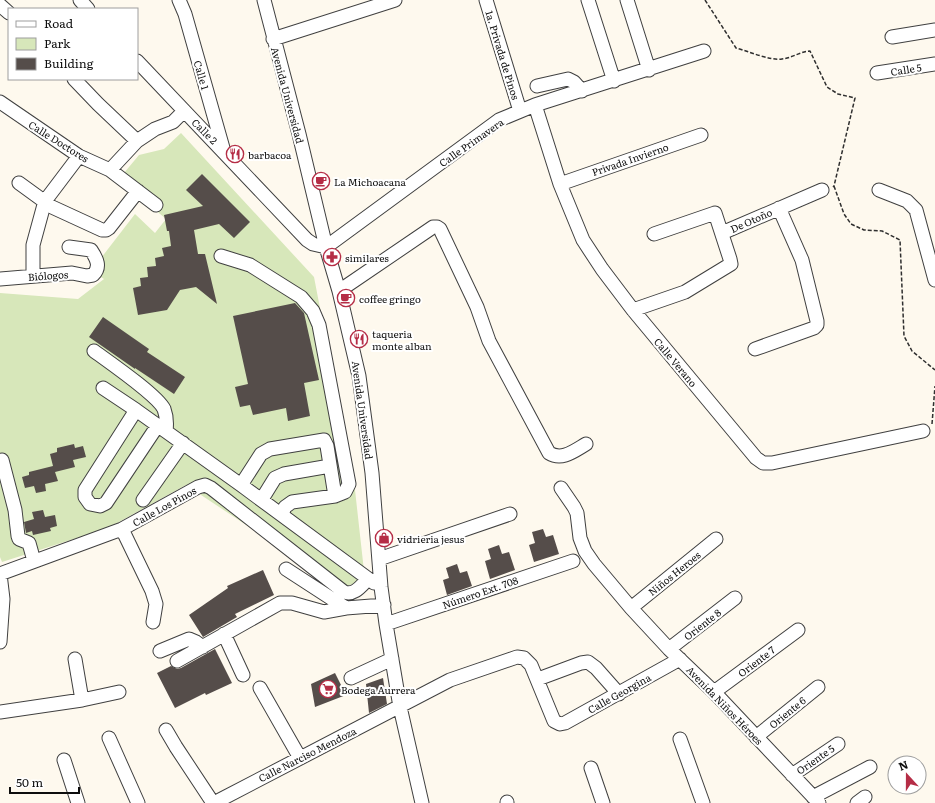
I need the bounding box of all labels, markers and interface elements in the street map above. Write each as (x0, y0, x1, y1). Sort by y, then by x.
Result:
legend (8, 8, 138, 80)
street label: 1a. Privada de Pinos (482, 9, 524, 102)
text: Road (44, 14, 74, 32)
text: Park (44, 34, 71, 52)
street label: Avenida Universidad (268, 45, 308, 145)
text: Building (44, 54, 94, 72)
street label: Calle 1 (191, 58, 213, 92)
street label: Calle 5 (889, 59, 923, 79)
street label: Calle Primavera (436, 114, 507, 170)
street label: Calle 2 (189, 115, 221, 147)
street label: Calle Doctores (26, 116, 92, 166)
street label: Privada Invierno (590, 139, 670, 179)
restaurant icon: barbacoa (225, 144, 245, 164)
place label: barbacoa (248, 147, 292, 162)
cafe icon: La Michoacana (311, 171, 331, 191)
place label: La Michoacana (334, 174, 407, 189)
street label: De Otoño (728, 204, 775, 236)
pharmacy icon: similares (322, 247, 342, 267)
place label: similares (345, 250, 389, 265)
street label: Biólogos (27, 266, 69, 284)
cafe icon: coffee gringo (336, 288, 356, 308)
place label: coffee gringo (359, 291, 421, 306)
place label: taqueria monte alban (372, 326, 432, 353)
restaurant icon: taqueria monte alban (349, 329, 369, 349)
street label: Calle Verano (651, 334, 701, 390)
street label: Avenida Universidad (349, 360, 377, 460)
street label: Calle Los Pinos (129, 482, 199, 530)
shop icon: vidrieria jesus (374, 528, 394, 548)
place label: vidrieria jesus (397, 531, 465, 546)
street label: Niños Heroes (645, 547, 704, 599)
street label: Número Ext. 708 (440, 572, 520, 612)
street label: Oriente 8 (680, 604, 724, 643)
street label: Oriente 7 (734, 642, 778, 680)
street label: Avenida Niños Héroes (683, 662, 767, 748)
street label: Calle Georgina (585, 669, 654, 717)
supermarket icon: Bodega Aurrera (318, 679, 338, 699)
place label: Bodega Aurrera (341, 682, 416, 697)
street label: Oriente 6 (765, 692, 809, 732)
street label: Calle Narciso Mendoza (255, 723, 359, 785)
street label: Oriente 5 (793, 740, 837, 778)
north arrow (887, 755, 927, 795)
text: N (896, 756, 910, 774)
scale bar (10, 769, 79, 795)
text: 50 m (16, 773, 43, 791)

